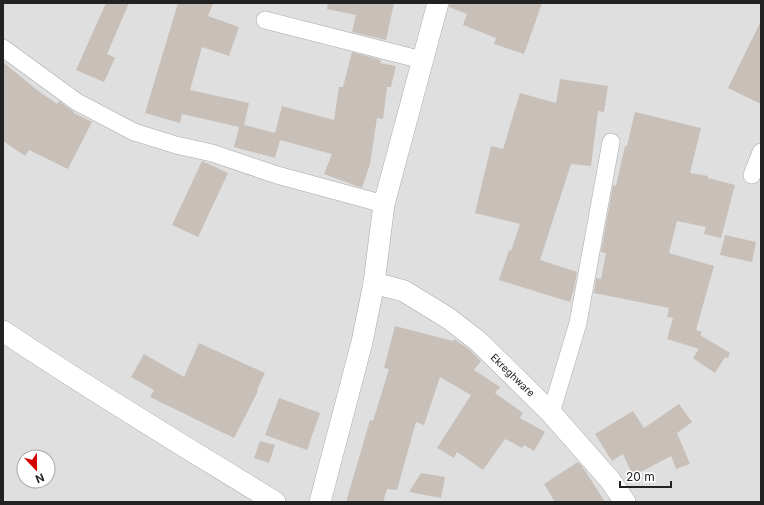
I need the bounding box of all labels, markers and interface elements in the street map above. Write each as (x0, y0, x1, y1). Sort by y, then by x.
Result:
street label: Ekreghware (489, 351, 538, 399)
north arrow (16, 449, 56, 489)
scale bar (620, 463, 671, 489)
text: 20 m (626, 469, 655, 484)
text: N (33, 470, 46, 486)

